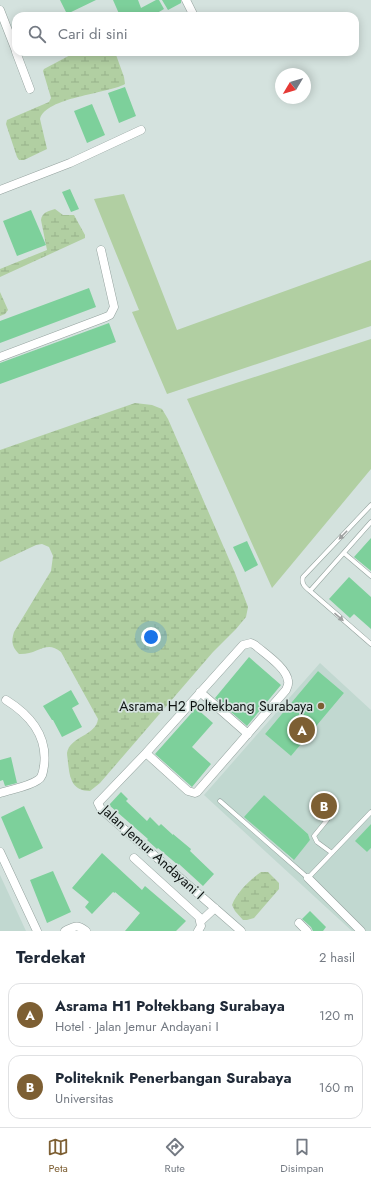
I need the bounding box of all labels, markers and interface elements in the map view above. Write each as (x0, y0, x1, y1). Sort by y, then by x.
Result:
search box (12, 12, 359, 56)
icon: search (26, 23, 48, 45)
text: Cari di sini (58, 23, 128, 45)
north arrow (275, 68, 311, 104)
one-way arrow (338, 530, 347, 540)
one-way arrow (334, 612, 345, 621)
your location (141, 627, 161, 647)
place label: Asrama H2 Poltekbang Surabaya (119, 696, 313, 716)
marker: Asrama H2 Poltekbang Surabaya (316, 701, 326, 711)
pin: A (289, 715, 315, 745)
pin: B (311, 791, 337, 821)
street label: Jalan Jemur Andayani I (96, 799, 209, 904)
text: Terdekat (16, 945, 85, 969)
text: 2 hasil (319, 948, 355, 967)
text: Asrama H1 Poltekbang Surabaya (55, 995, 285, 1017)
text: A (25, 1006, 35, 1025)
text: 120 m (319, 1006, 354, 1025)
text: Hotel · Jalan Jemur Andayani I (55, 1017, 219, 1036)
text: Politeknik Penerbangan Surabaya (55, 1067, 292, 1089)
text: B (26, 1078, 34, 1097)
text: 160 m (319, 1078, 354, 1097)
text: Universitas (55, 1089, 113, 1108)
tab: Peta (47, 1136, 69, 1176)
tab: Rute (164, 1136, 186, 1176)
tab: Disimpan (280, 1136, 324, 1176)

